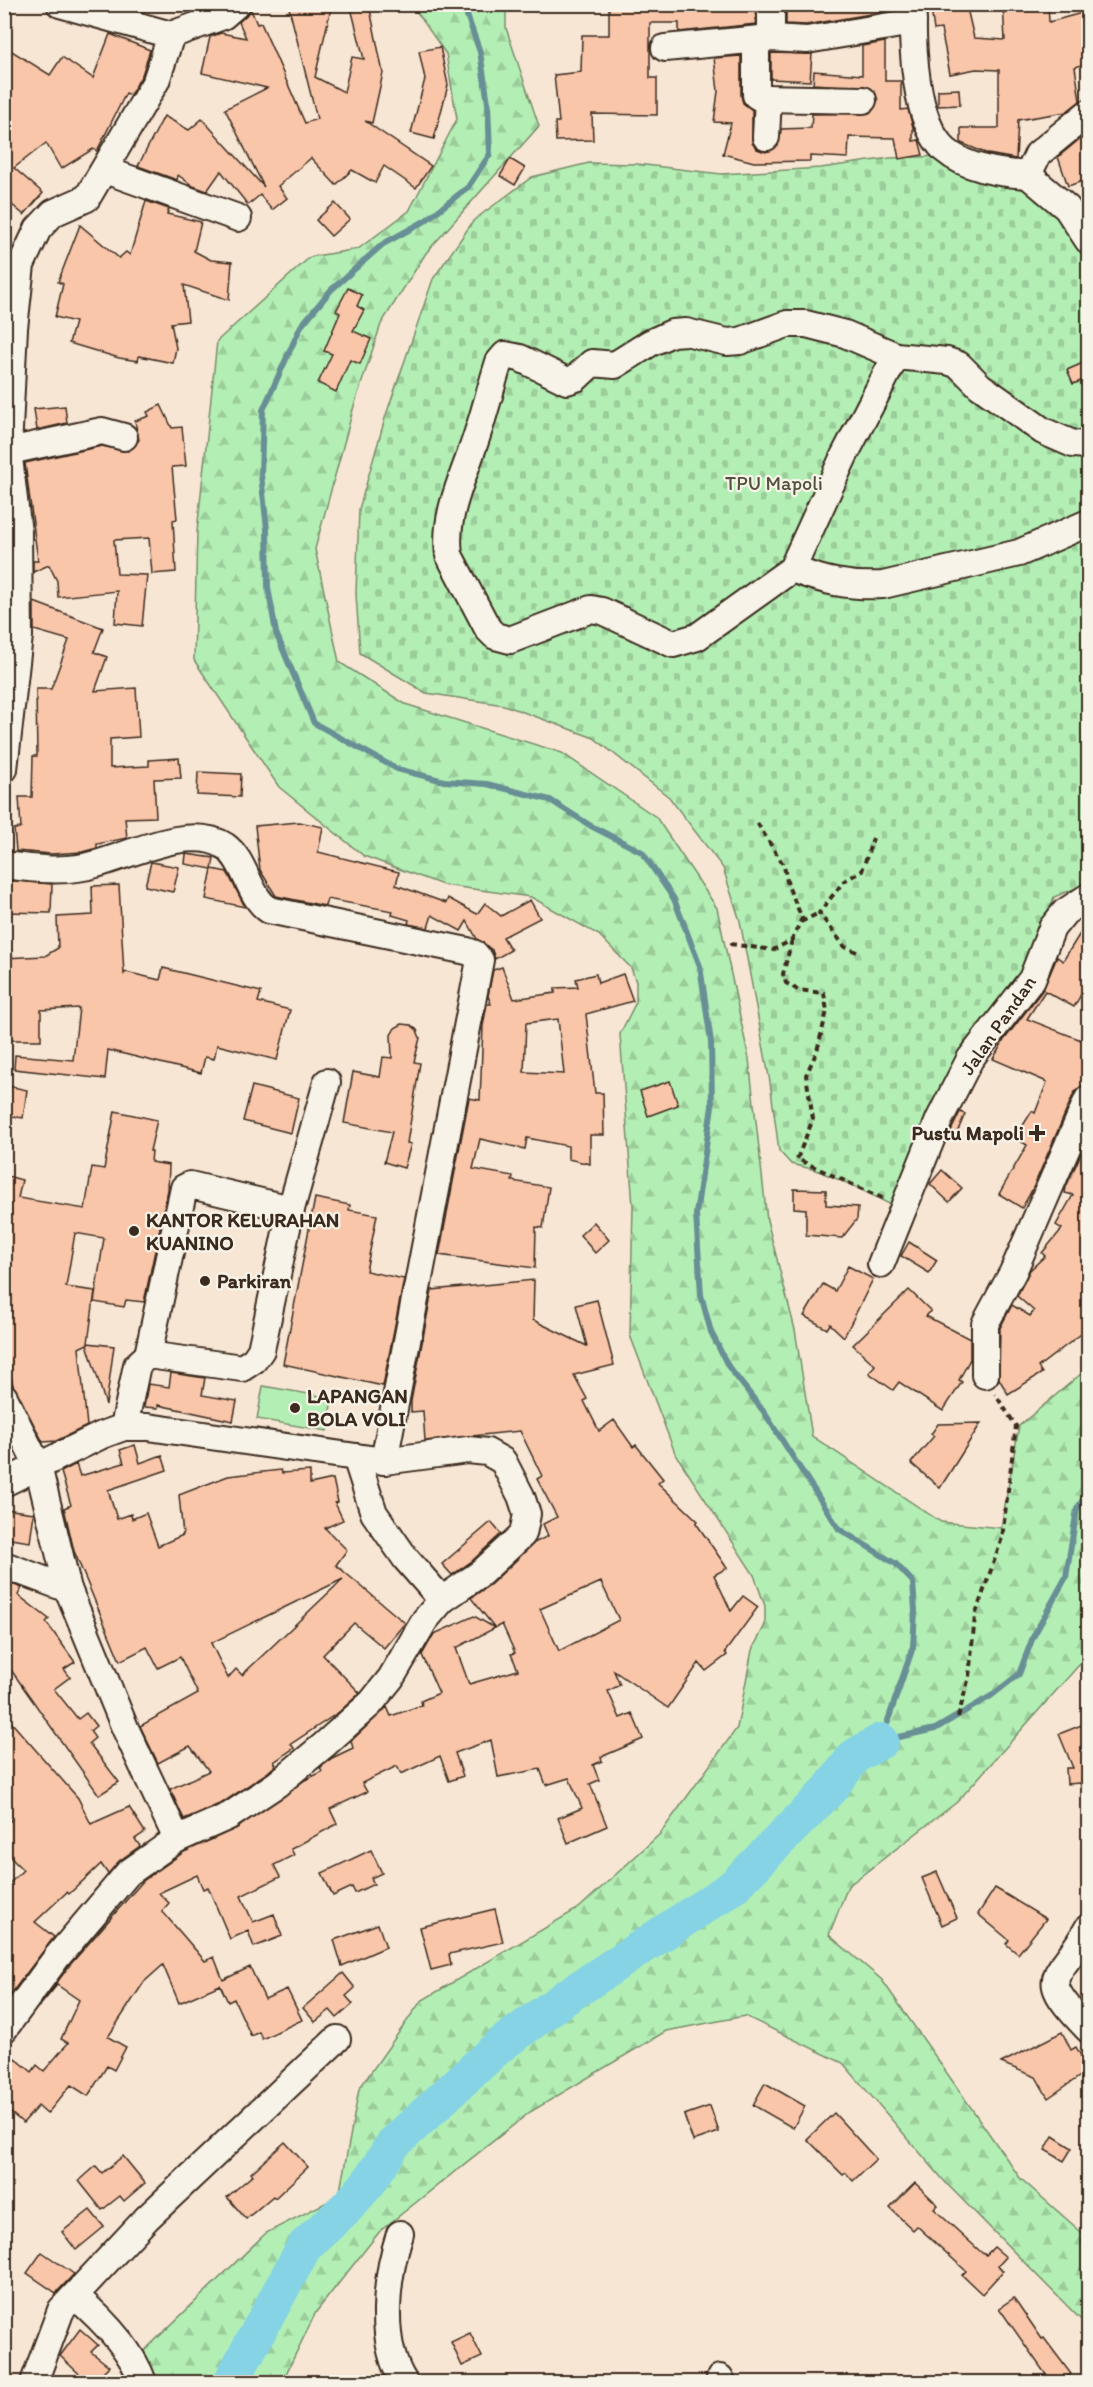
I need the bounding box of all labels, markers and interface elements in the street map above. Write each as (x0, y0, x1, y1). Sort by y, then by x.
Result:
park label: TPU Mapoli (725, 471, 823, 495)
street label: Jalan Pandan (955, 970, 1041, 1079)
place label: Pustu Mapoli (912, 1121, 1024, 1146)
marker: Pustu Mapoli (1028, 1124, 1046, 1142)
place label: KANTOR KELURAHAN KUANINO (146, 1208, 339, 1255)
marker: KANTOR KELURAHAN KUANINO (127, 1224, 141, 1238)
place label: Parkiran (217, 1269, 292, 1293)
marker: Parkiran (198, 1274, 212, 1288)
place label: LAPANGAN BOLA VOLI (307, 1384, 408, 1431)
marker: LAPANGAN BOLA VOLI (288, 1401, 302, 1415)

